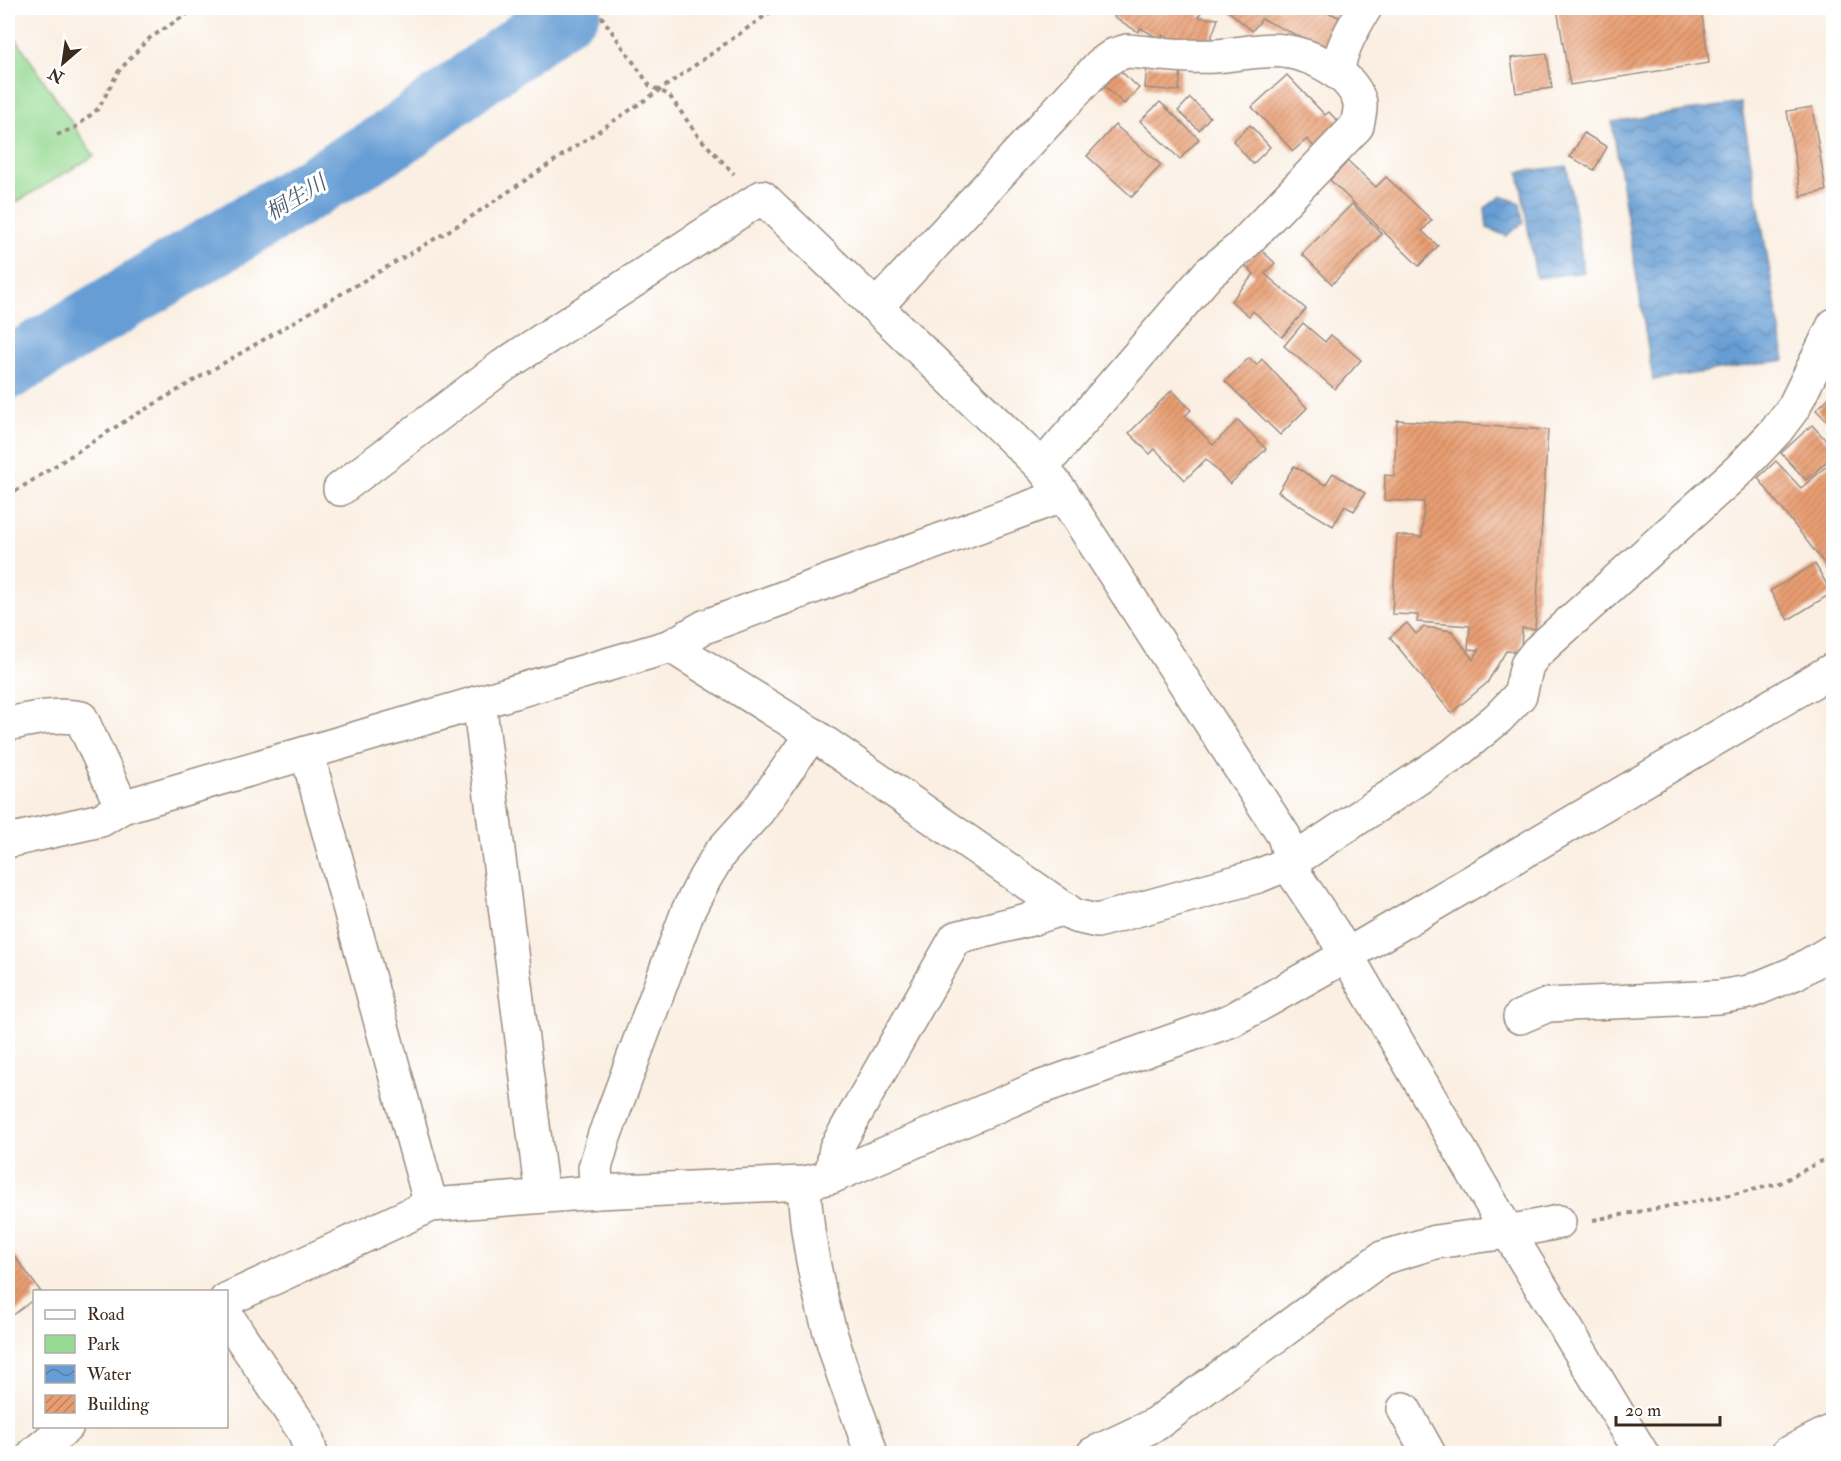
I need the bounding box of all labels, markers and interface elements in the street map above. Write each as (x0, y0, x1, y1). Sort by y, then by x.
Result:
north arrow (33, 33, 93, 93)
text: N (45, 63, 68, 88)
water label: 桐生川 (260, 168, 333, 227)
legend (33, 1290, 228, 1428)
text: Road (87, 1303, 125, 1326)
text: Park (87, 1333, 120, 1356)
text: Water (86, 1363, 131, 1386)
scale bar (1616, 1389, 1720, 1427)
text: Building (87, 1393, 150, 1416)
text: 20 m (1625, 1399, 1661, 1422)

